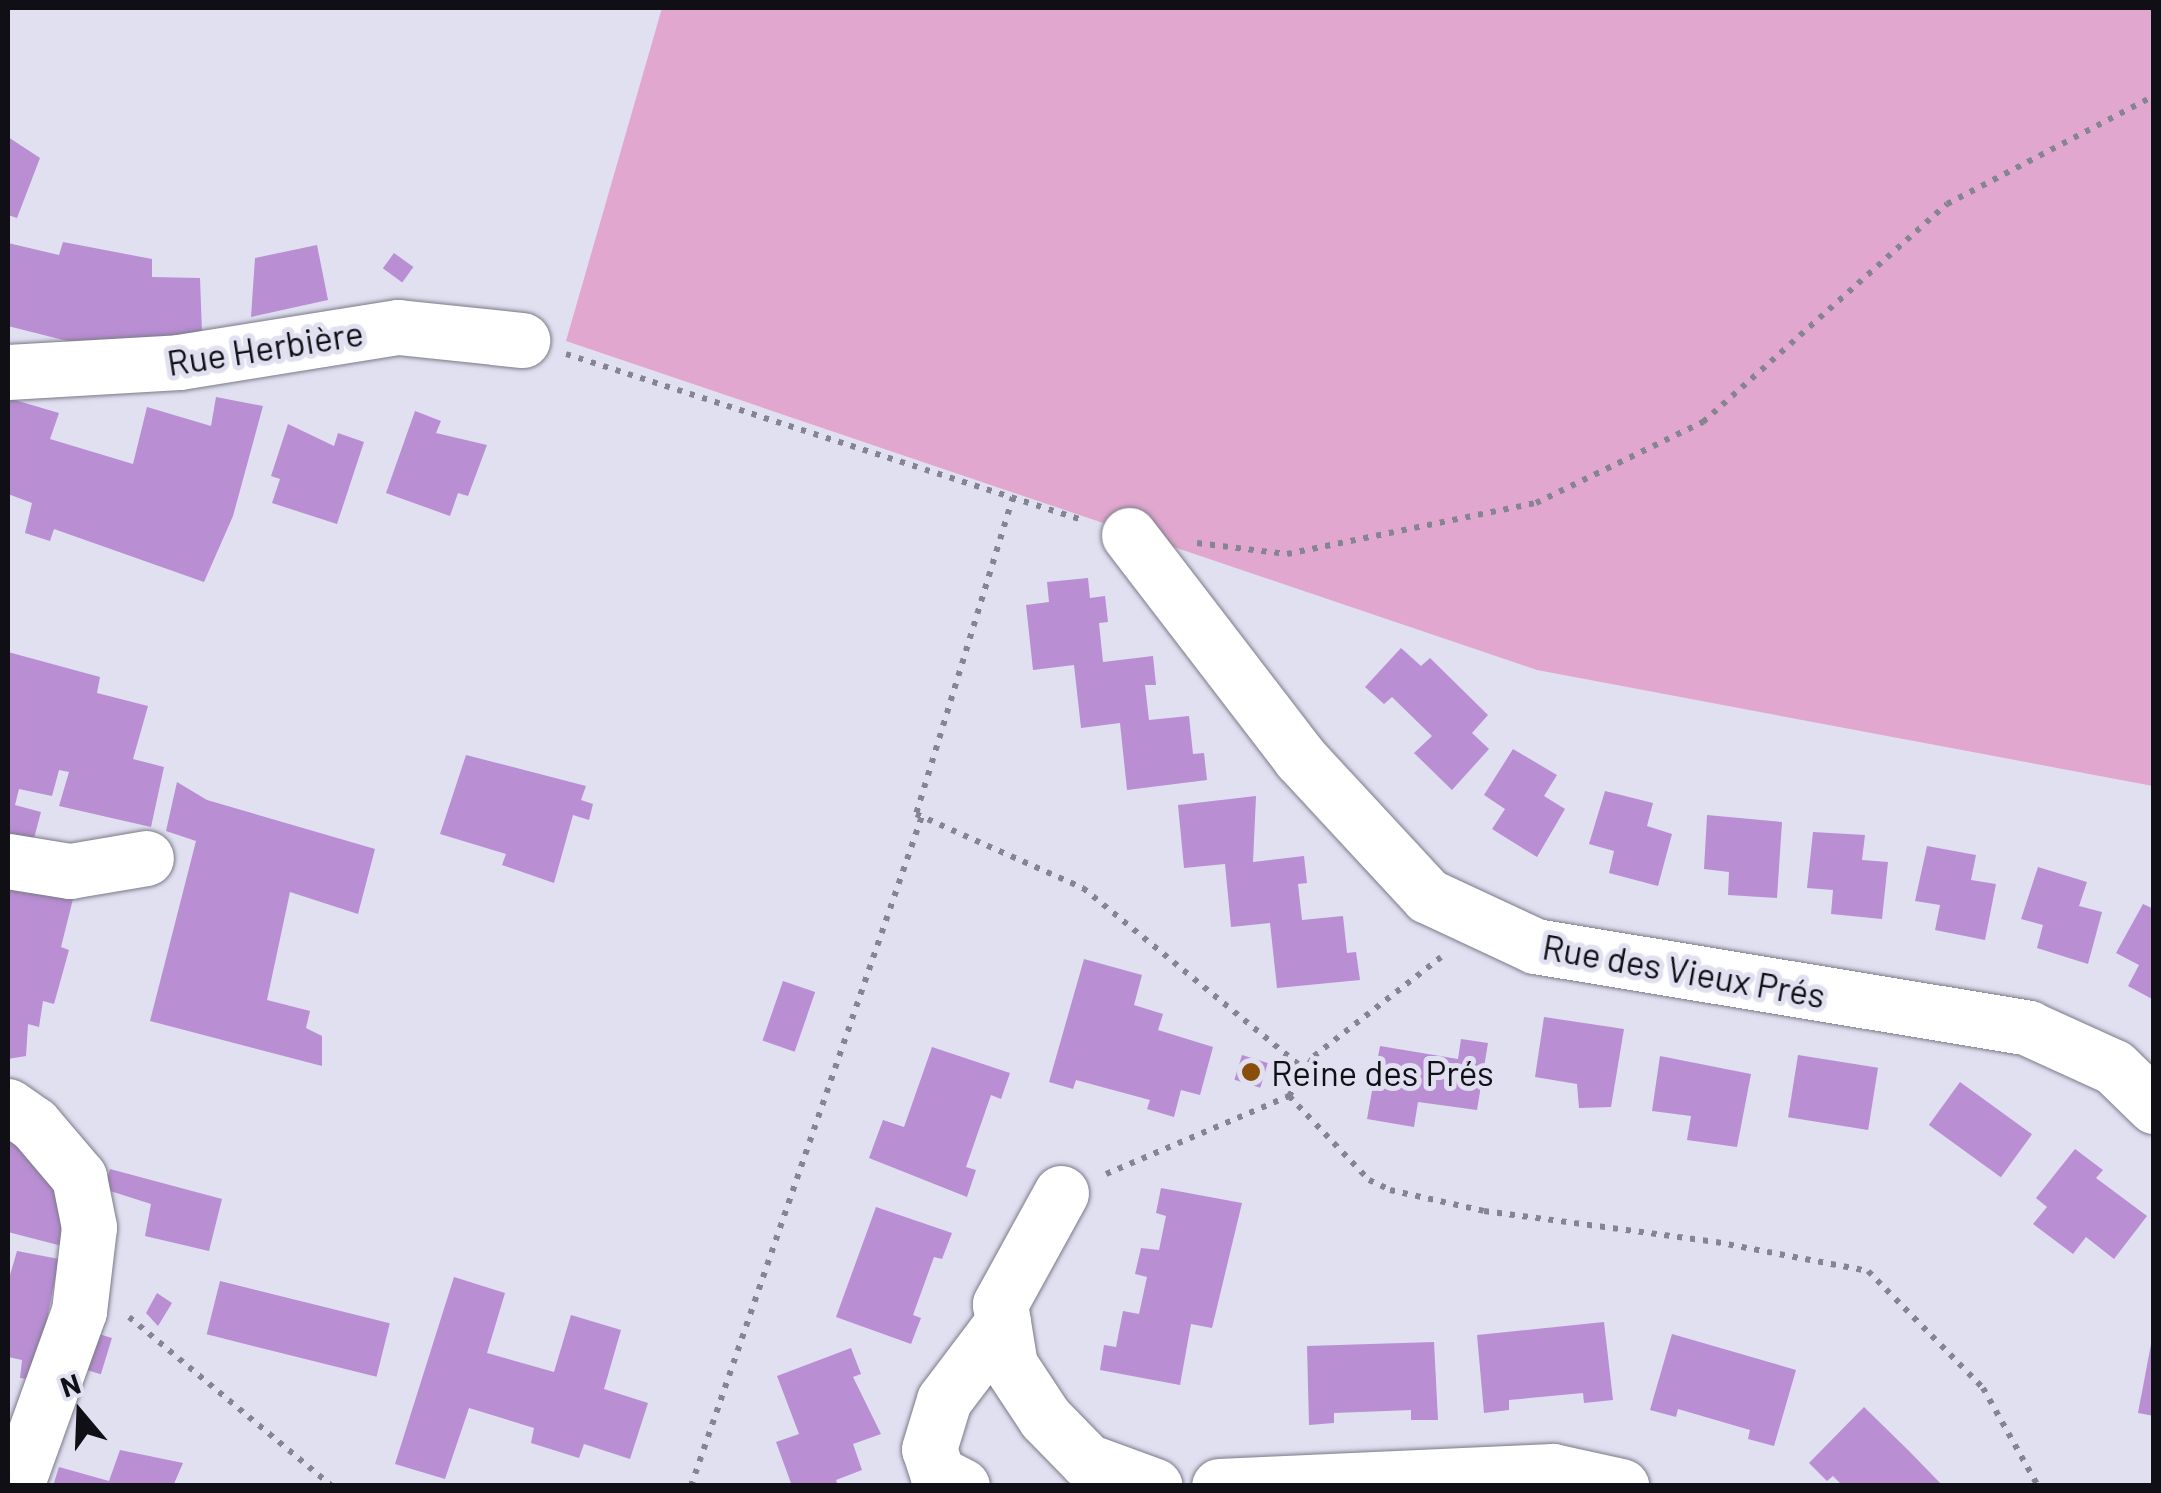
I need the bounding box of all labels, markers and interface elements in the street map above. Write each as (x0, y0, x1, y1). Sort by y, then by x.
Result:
street label: Rue Herbière (164, 311, 366, 383)
street label: Rue des Vieux Prés (1539, 924, 1829, 1016)
place label: Reine des Prés (1271, 1051, 1494, 1093)
marker: Reine des Prés (1240, 1061, 1262, 1083)
north arrow (30, 1363, 130, 1463)
text: N (56, 1366, 85, 1404)

